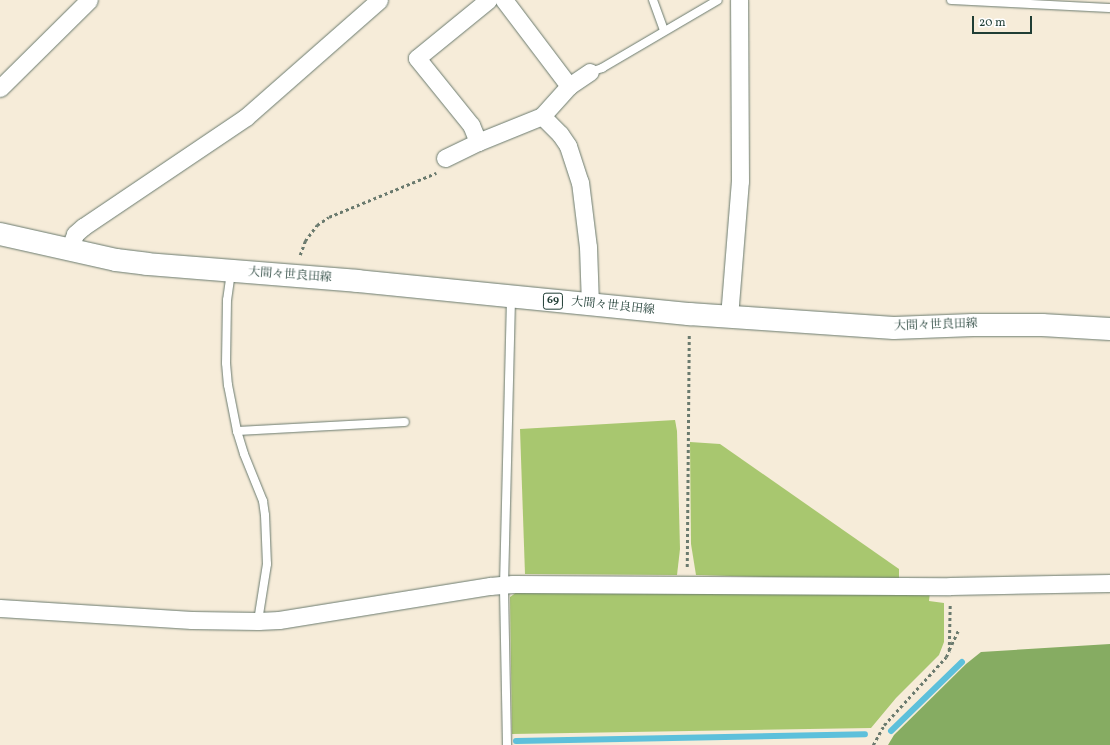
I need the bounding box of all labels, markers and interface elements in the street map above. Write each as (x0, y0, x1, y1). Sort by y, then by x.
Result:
scale bar (974, 8, 1034, 34)
text: 20 m (979, 15, 1006, 31)
street label: 大間々世良田線 (248, 266, 332, 286)
road number: 69 (542, 292, 564, 310)
street label: 大間々世良田線 (570, 295, 656, 319)
street label: 大間々世良田線 (894, 317, 978, 335)

